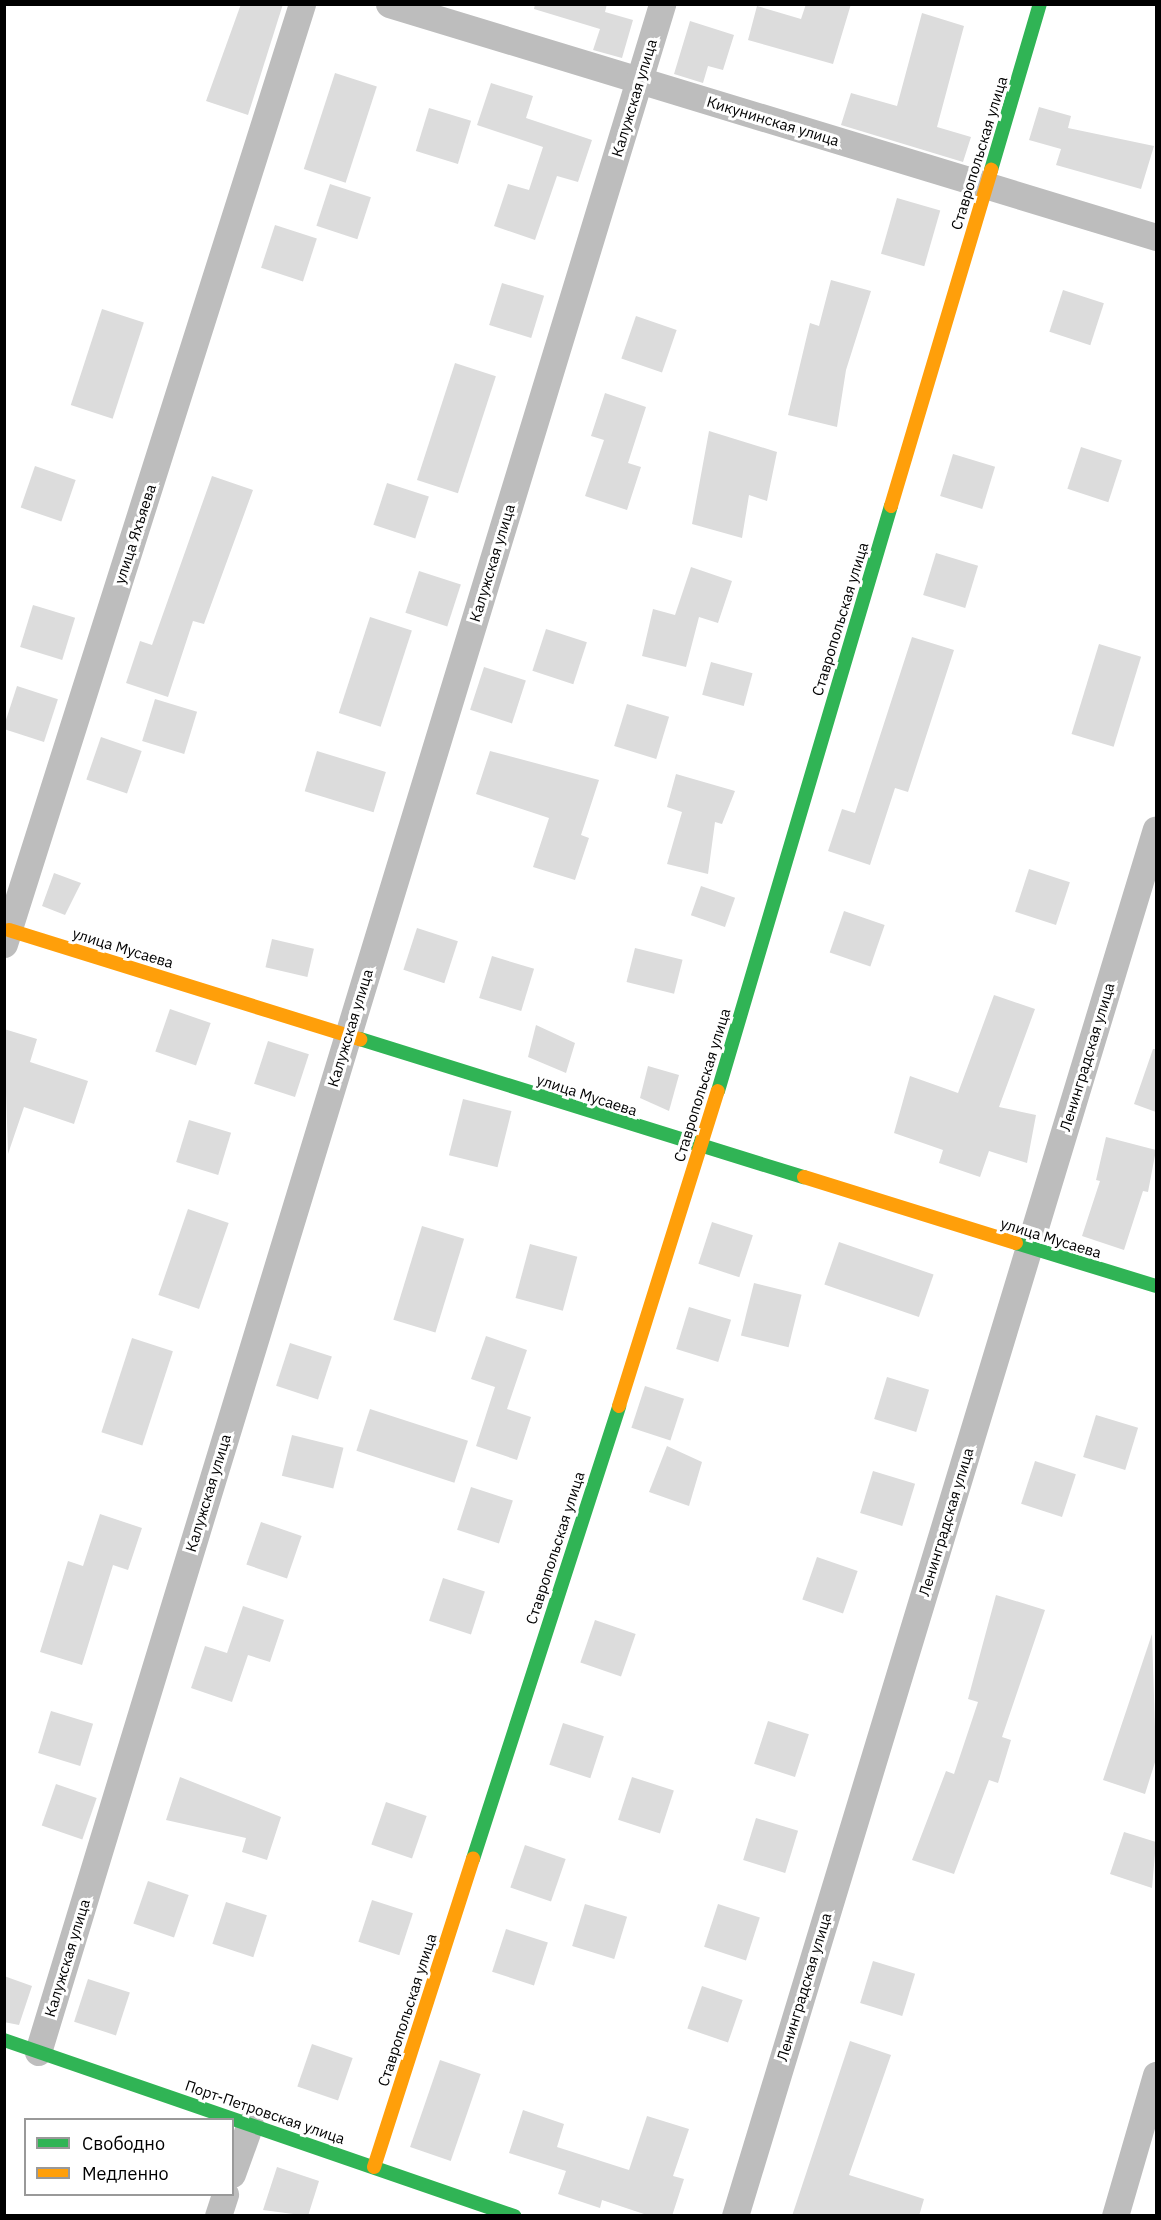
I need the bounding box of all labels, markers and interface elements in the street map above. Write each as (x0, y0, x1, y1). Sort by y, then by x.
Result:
street label: Калужская улица (608, 37, 660, 159)
street label: Ставропольская улица (947, 74, 1011, 232)
street label: Кикунинская улица (705, 92, 841, 150)
street label: улица Яхъяева (110, 482, 160, 586)
street label: Калужская улица (466, 502, 518, 624)
street label: Ставропольская улица (808, 540, 872, 698)
street label: улица Мусаева (70, 924, 176, 972)
street label: Калужская улица (324, 967, 376, 1089)
street label: Ленинградская улица (1056, 981, 1118, 1133)
street label: Ставропольская улица (670, 1006, 734, 1164)
street label: улица Мусаева (534, 1070, 640, 1120)
street label: улица Мусаева (998, 1214, 1104, 1262)
street label: Калужская улица (182, 1432, 234, 1554)
street label: Ленинградская улица (915, 1446, 977, 1598)
street label: Ставропольская улица (522, 1469, 588, 1627)
street label: Калужская улица (41, 1897, 93, 2019)
street label: Ленинградская улица (773, 1911, 835, 2063)
street label: Ставропольская улица (374, 1931, 440, 2089)
street label: Порт-Петровская улица (183, 2076, 347, 2148)
legend (24, 2118, 234, 2196)
text: Свободно (82, 2132, 165, 2155)
text: Медленно (82, 2162, 169, 2185)

